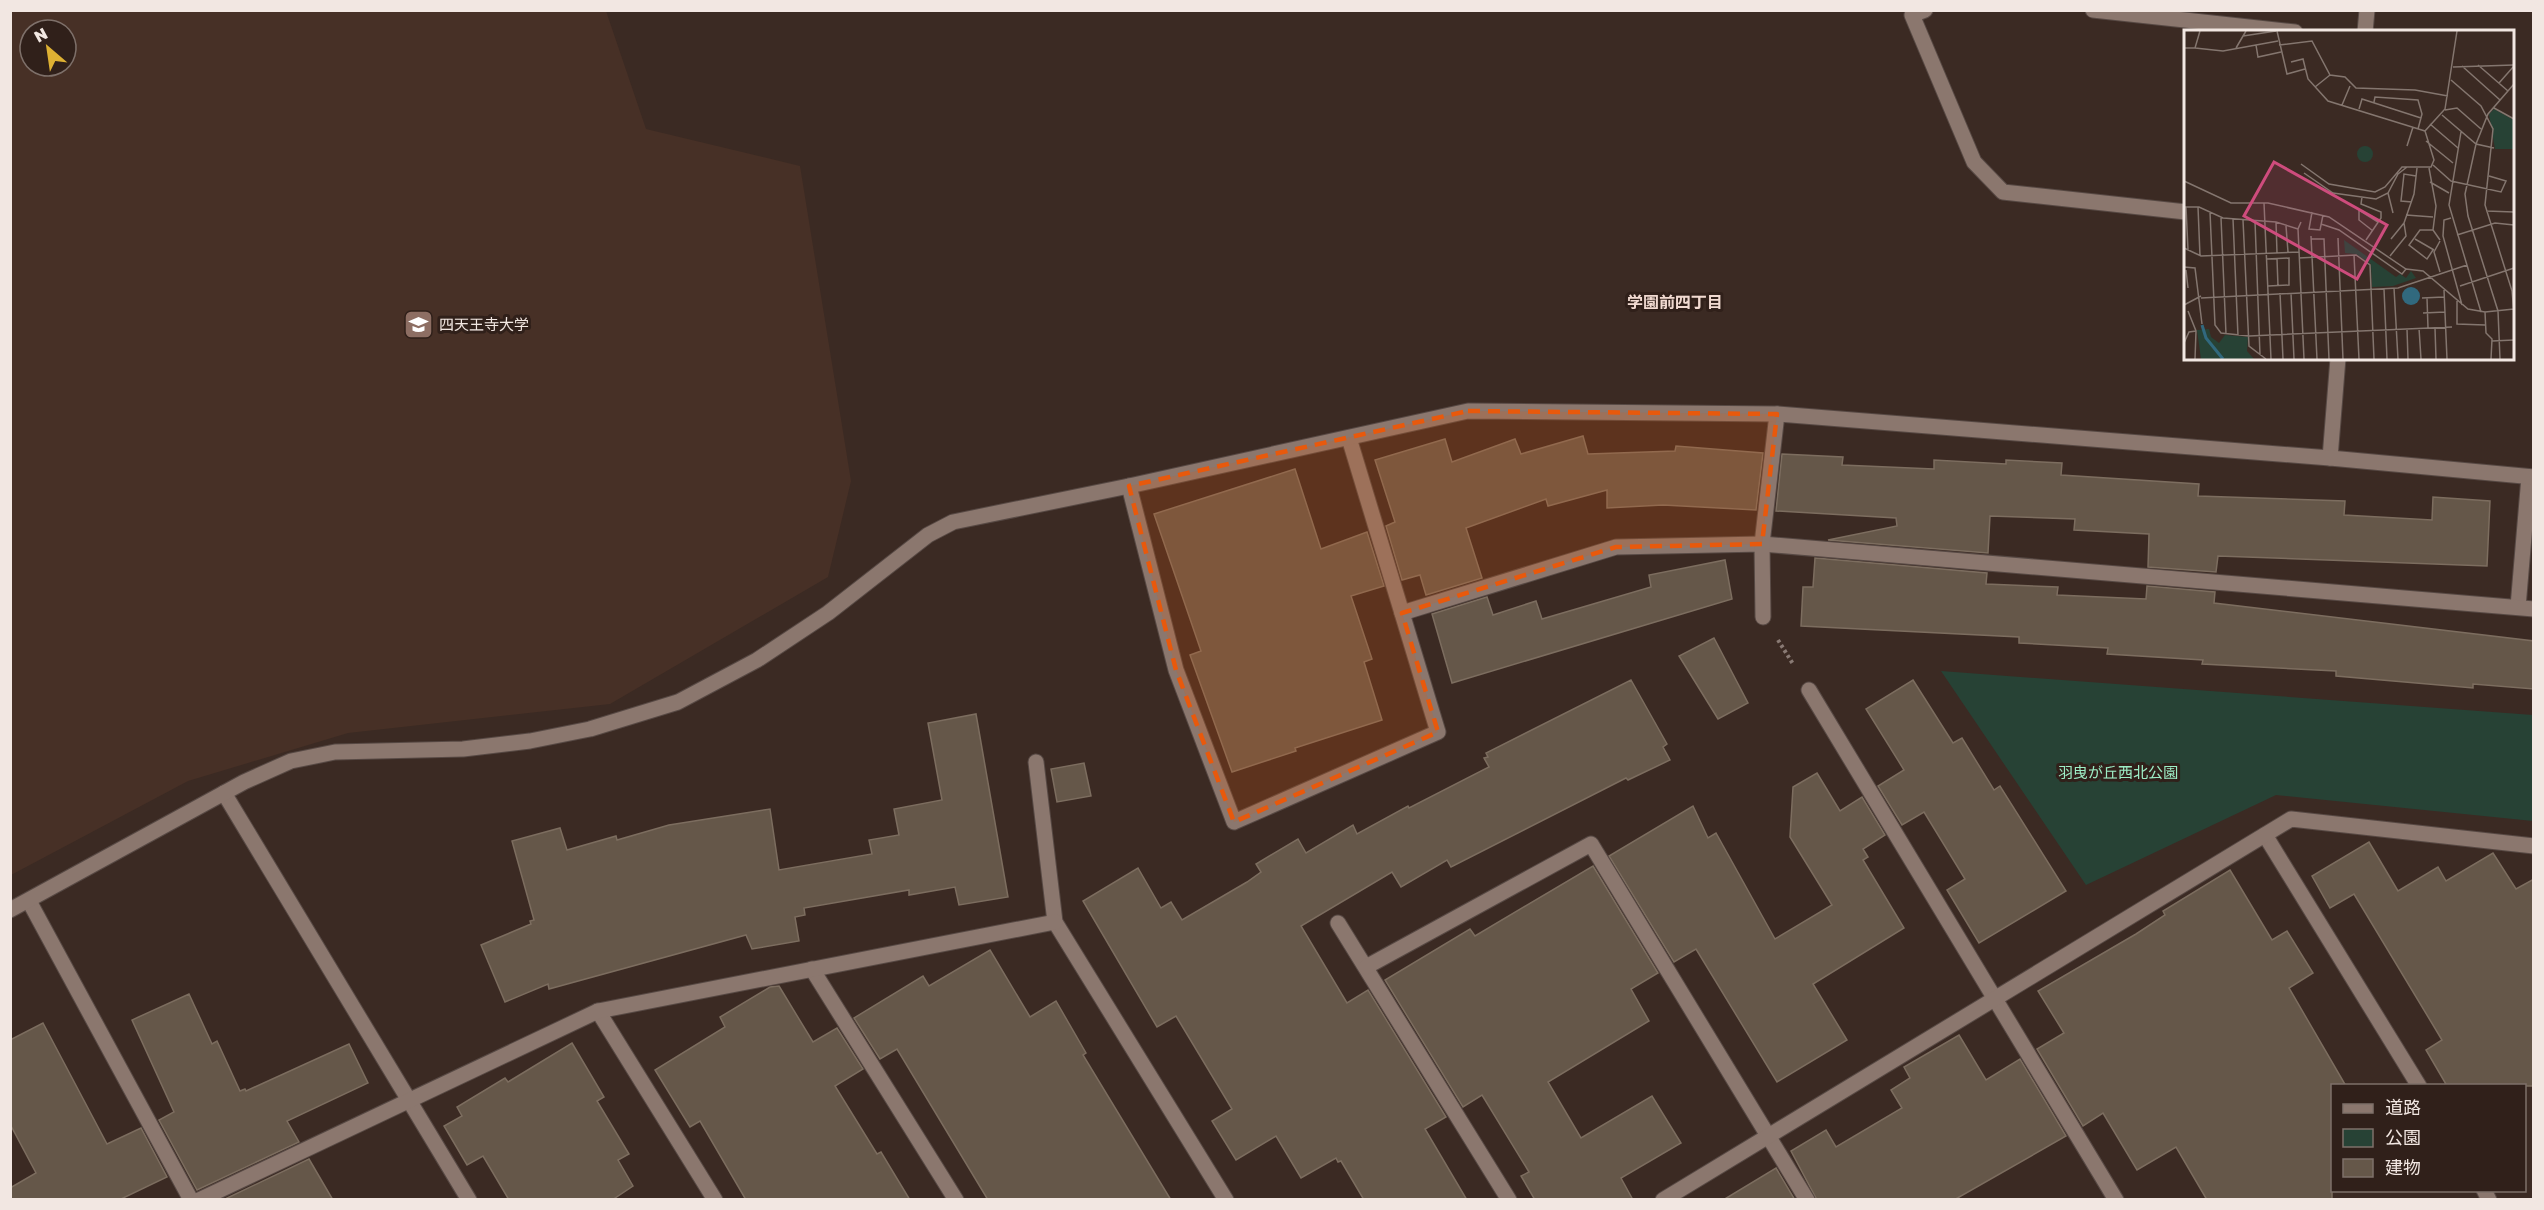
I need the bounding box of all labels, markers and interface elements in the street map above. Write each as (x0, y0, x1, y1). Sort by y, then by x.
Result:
north arrow (18, 18, 78, 78)
text: N (31, 23, 51, 47)
inset map (2184, 30, 2514, 360)
district label: 学園前四丁目 (1627, 292, 1723, 312)
school or university icon: 四天王寺大学 (402, 308, 434, 340)
place label: 四天王寺大学 (439, 315, 529, 333)
park label: 羽曳が丘西北公園 (2058, 763, 2178, 781)
legend (2331, 1084, 2526, 1192)
text: 道路 (2385, 1096, 2421, 1118)
text: 公園 (2385, 1126, 2421, 1148)
text: 建物 (2385, 1156, 2421, 1178)

